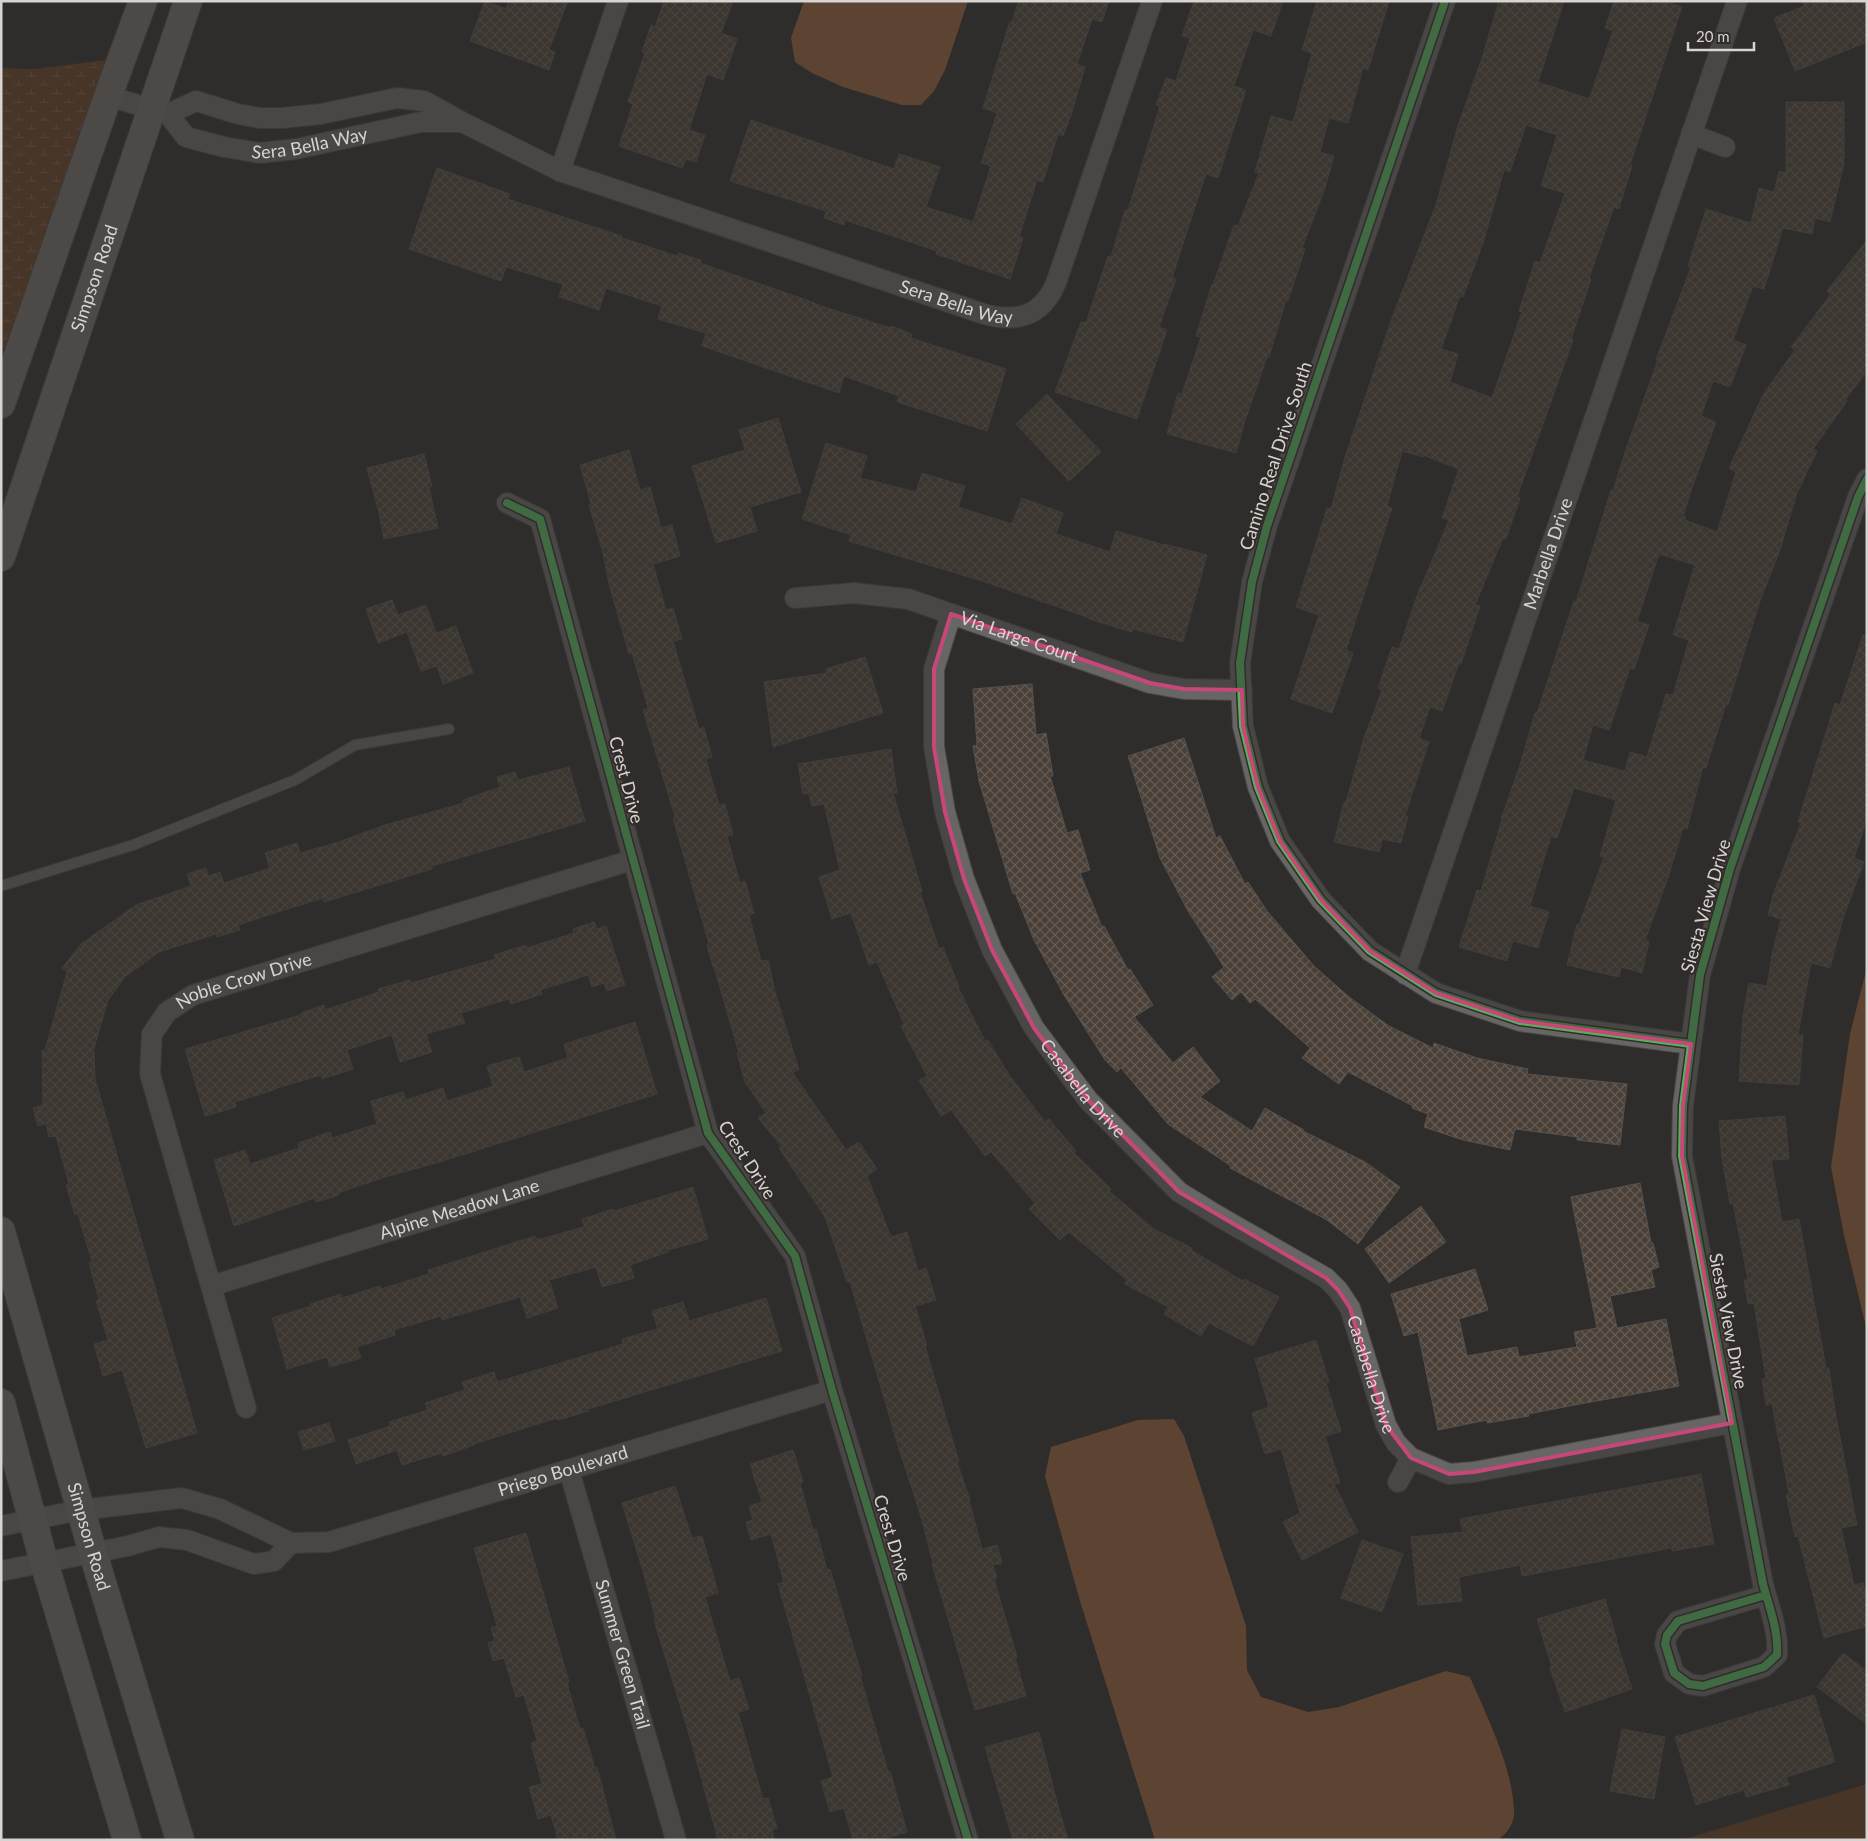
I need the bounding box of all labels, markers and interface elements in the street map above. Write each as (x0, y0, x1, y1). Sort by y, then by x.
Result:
scale bar (1688, 20, 1754, 52)
text: 20 m (1696, 27, 1730, 45)
street label: Sera Bella Way (250, 122, 370, 163)
street label: Simpson Road (66, 222, 122, 334)
street label: Sera Bella Way (897, 274, 1014, 328)
street label: Camino Real Drive South (1234, 359, 1316, 553)
street label: Marbella Drive (1518, 495, 1577, 612)
street label: Via Large Court (958, 606, 1082, 667)
street label: Crest Drive (605, 734, 649, 826)
street label: Siesta View Drive (1675, 836, 1735, 975)
street label: Noble Crow Drive (171, 947, 314, 1013)
street label: Casabella Drive (1036, 1034, 1131, 1142)
street label: Crest Drive (714, 1116, 781, 1203)
street label: Alpine Meadow Lane (377, 1174, 542, 1244)
street label: Siesta View Drive (1705, 1251, 1753, 1391)
street label: Casabella Drive (1343, 1313, 1401, 1437)
street label: Priego Boulevard (495, 1440, 630, 1500)
street label: Simpson Road (63, 1480, 116, 1593)
street label: Crest Drive (869, 1492, 917, 1584)
street label: Summer Green Trail (591, 1577, 655, 1731)

